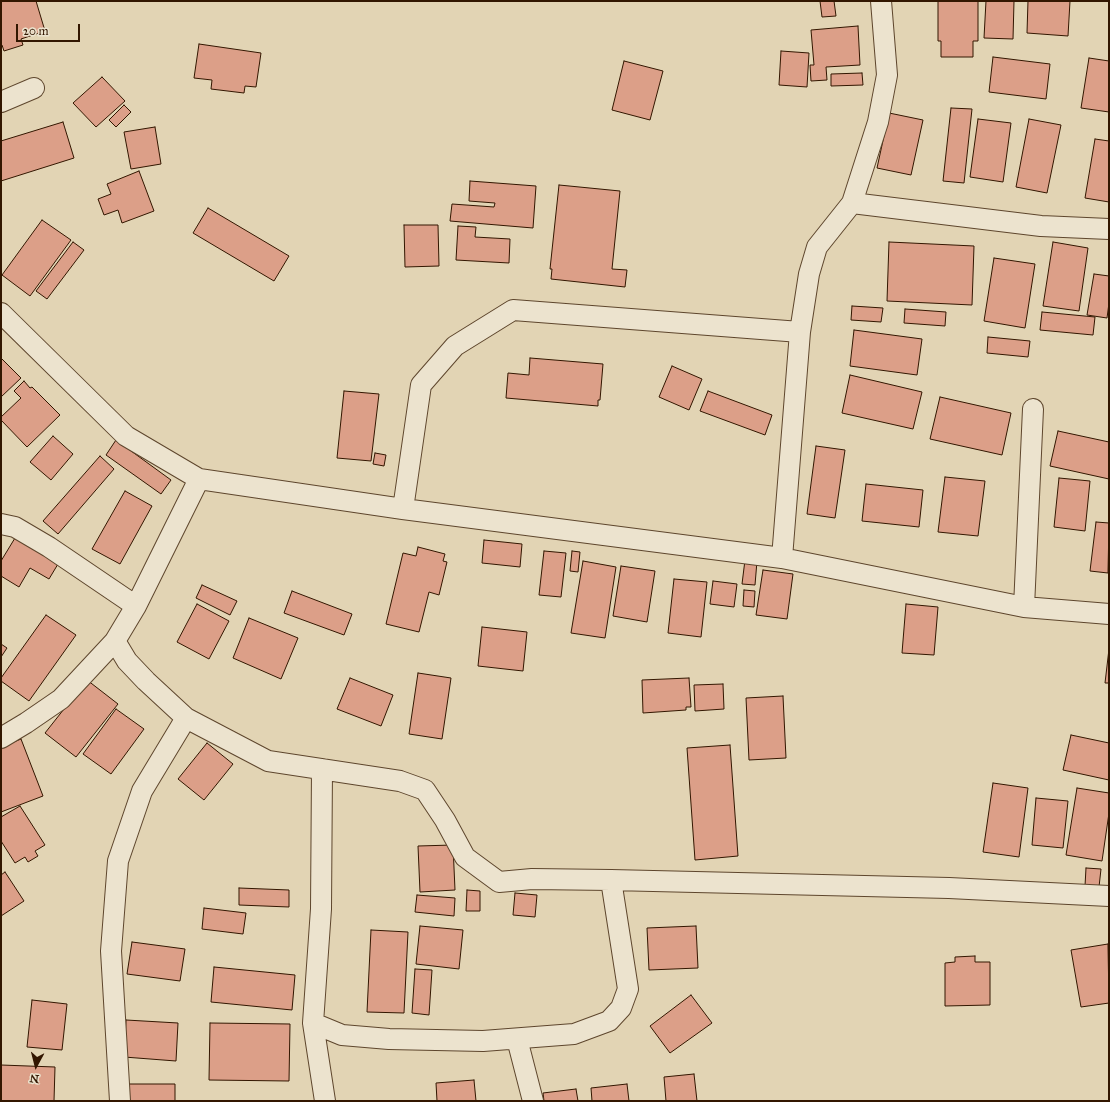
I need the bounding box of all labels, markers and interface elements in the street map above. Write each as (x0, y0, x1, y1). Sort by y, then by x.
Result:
scale bar (18, 16, 82, 42)
text: 20 m (23, 24, 49, 38)
north arrow (16, 1046, 56, 1086)
text: N (29, 1071, 40, 1085)

